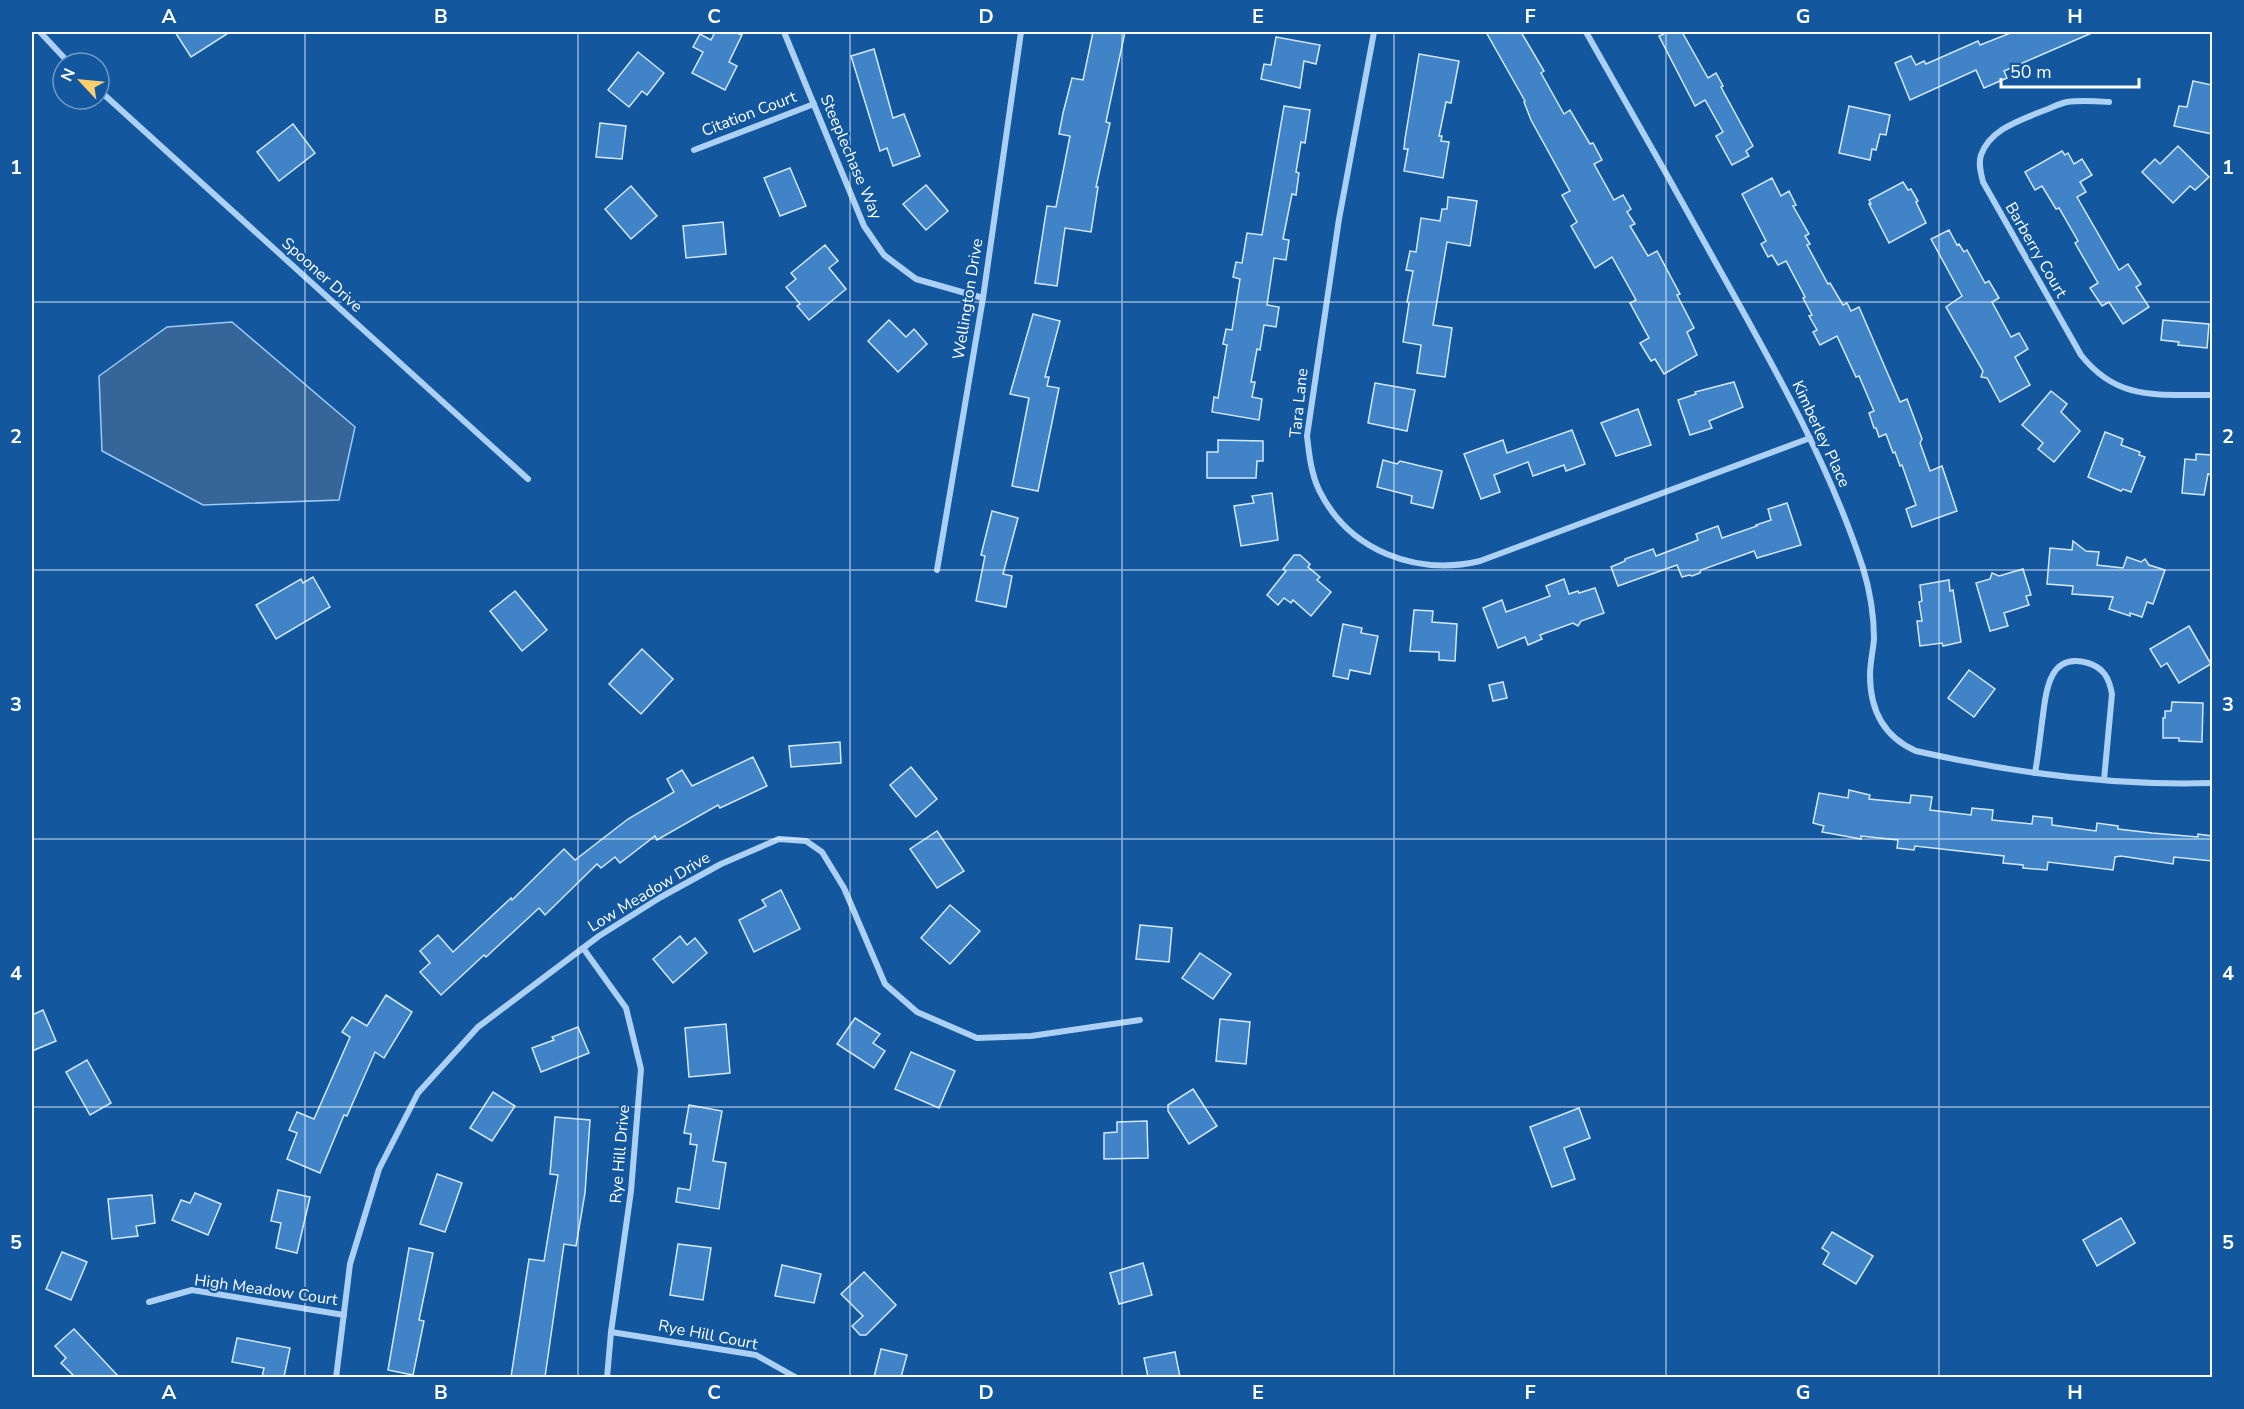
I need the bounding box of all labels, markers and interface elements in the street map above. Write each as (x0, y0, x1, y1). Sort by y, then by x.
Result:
text: A (162, 3, 177, 30)
text: B (434, 3, 448, 30)
text: C (707, 3, 721, 30)
text: D (978, 3, 994, 30)
text: E (1252, 3, 1264, 30)
text: F (1524, 3, 1536, 30)
text: G (1796, 3, 1810, 30)
text: H (2067, 3, 2083, 30)
north arrow (51, 51, 111, 111)
scale bar (2001, 51, 2139, 89)
text: 50 m (2010, 60, 2052, 84)
text: N (56, 65, 81, 85)
street label: Citation Court (698, 86, 800, 142)
street label: Steeplechase Way (815, 91, 888, 223)
text: 1 (10, 154, 22, 181)
text: 1 (2222, 154, 2234, 181)
street label: Barberry Court (2000, 198, 2072, 302)
street label: Spooner Drive (277, 233, 367, 317)
street label: Wellington Drive (948, 237, 988, 361)
street label: Tara Lane (1284, 367, 1314, 439)
street label: Kimberley Place (1787, 377, 1855, 491)
text: 2 (10, 423, 22, 450)
text: 2 (2222, 423, 2234, 450)
text: 3 (10, 691, 22, 718)
text: 3 (2222, 691, 2234, 718)
street label: Low Meadow Drive (584, 847, 714, 937)
text: 4 (10, 960, 22, 987)
text: 4 (2222, 960, 2234, 987)
street label: Rye Hill Drive (605, 1104, 635, 1204)
text: 5 (10, 1229, 22, 1256)
text: 5 (2222, 1229, 2234, 1256)
street label: High Meadow Court (193, 1269, 340, 1311)
street label: Rye Hill Court (656, 1315, 760, 1355)
text: A (162, 1379, 177, 1406)
text: B (434, 1379, 448, 1406)
text: C (707, 1379, 721, 1406)
text: D (978, 1379, 994, 1406)
text: E (1252, 1379, 1264, 1406)
text: F (1524, 1379, 1536, 1406)
text: G (1796, 1379, 1810, 1406)
text: H (2067, 1379, 2083, 1406)

